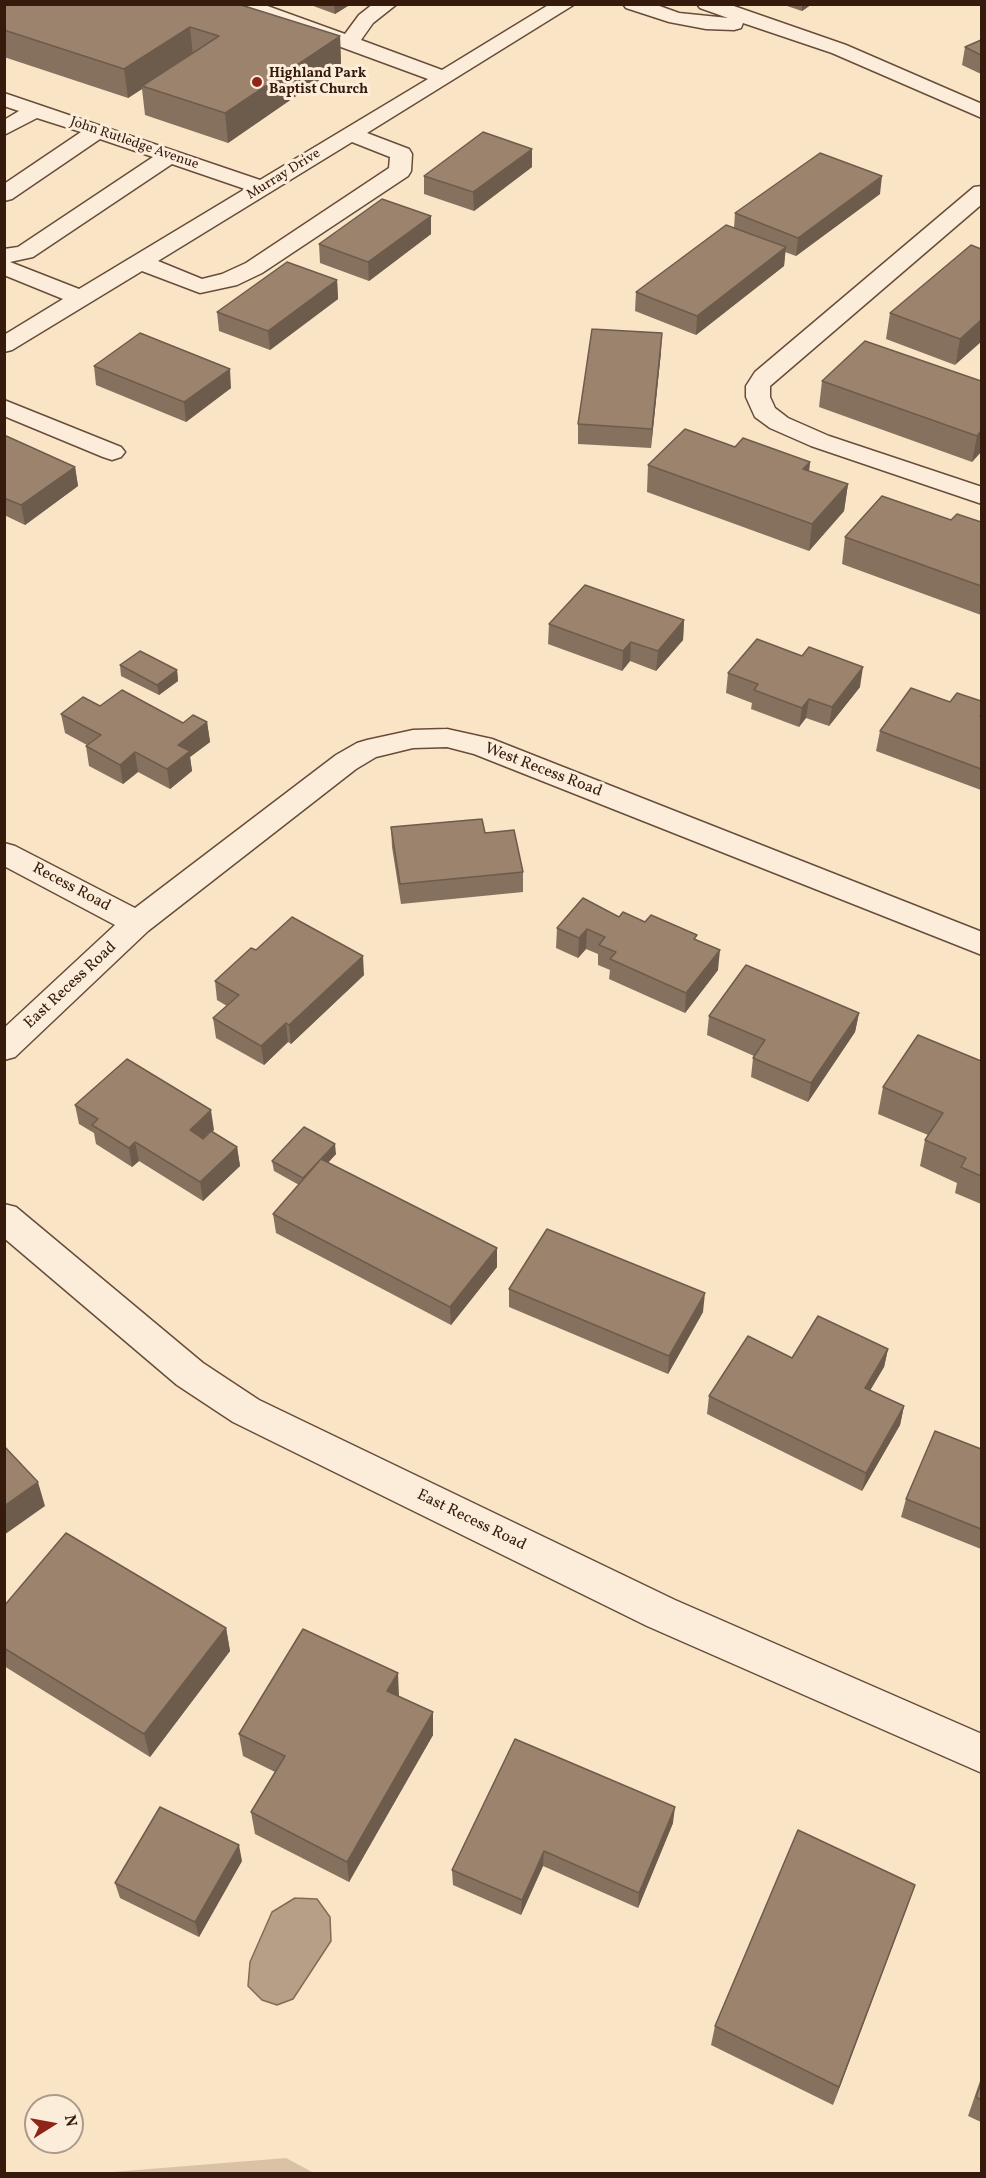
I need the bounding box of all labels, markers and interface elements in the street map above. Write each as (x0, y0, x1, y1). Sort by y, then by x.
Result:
place label: Highland Park Baptist Church (269, 66, 368, 98)
marker: Highland Park Baptist Church (250, 75, 264, 89)
street label: John Rutledge Avenue (67, 114, 201, 174)
street label: Murray Drive (244, 146, 324, 204)
street label: West Recess Road (482, 740, 604, 802)
street label: Recess Road (29, 859, 113, 917)
street label: East Recess Road (21, 938, 121, 1034)
street label: East Recess Road (413, 1486, 529, 1556)
north arrow (24, 2094, 84, 2154)
text: N (58, 2113, 82, 2129)

